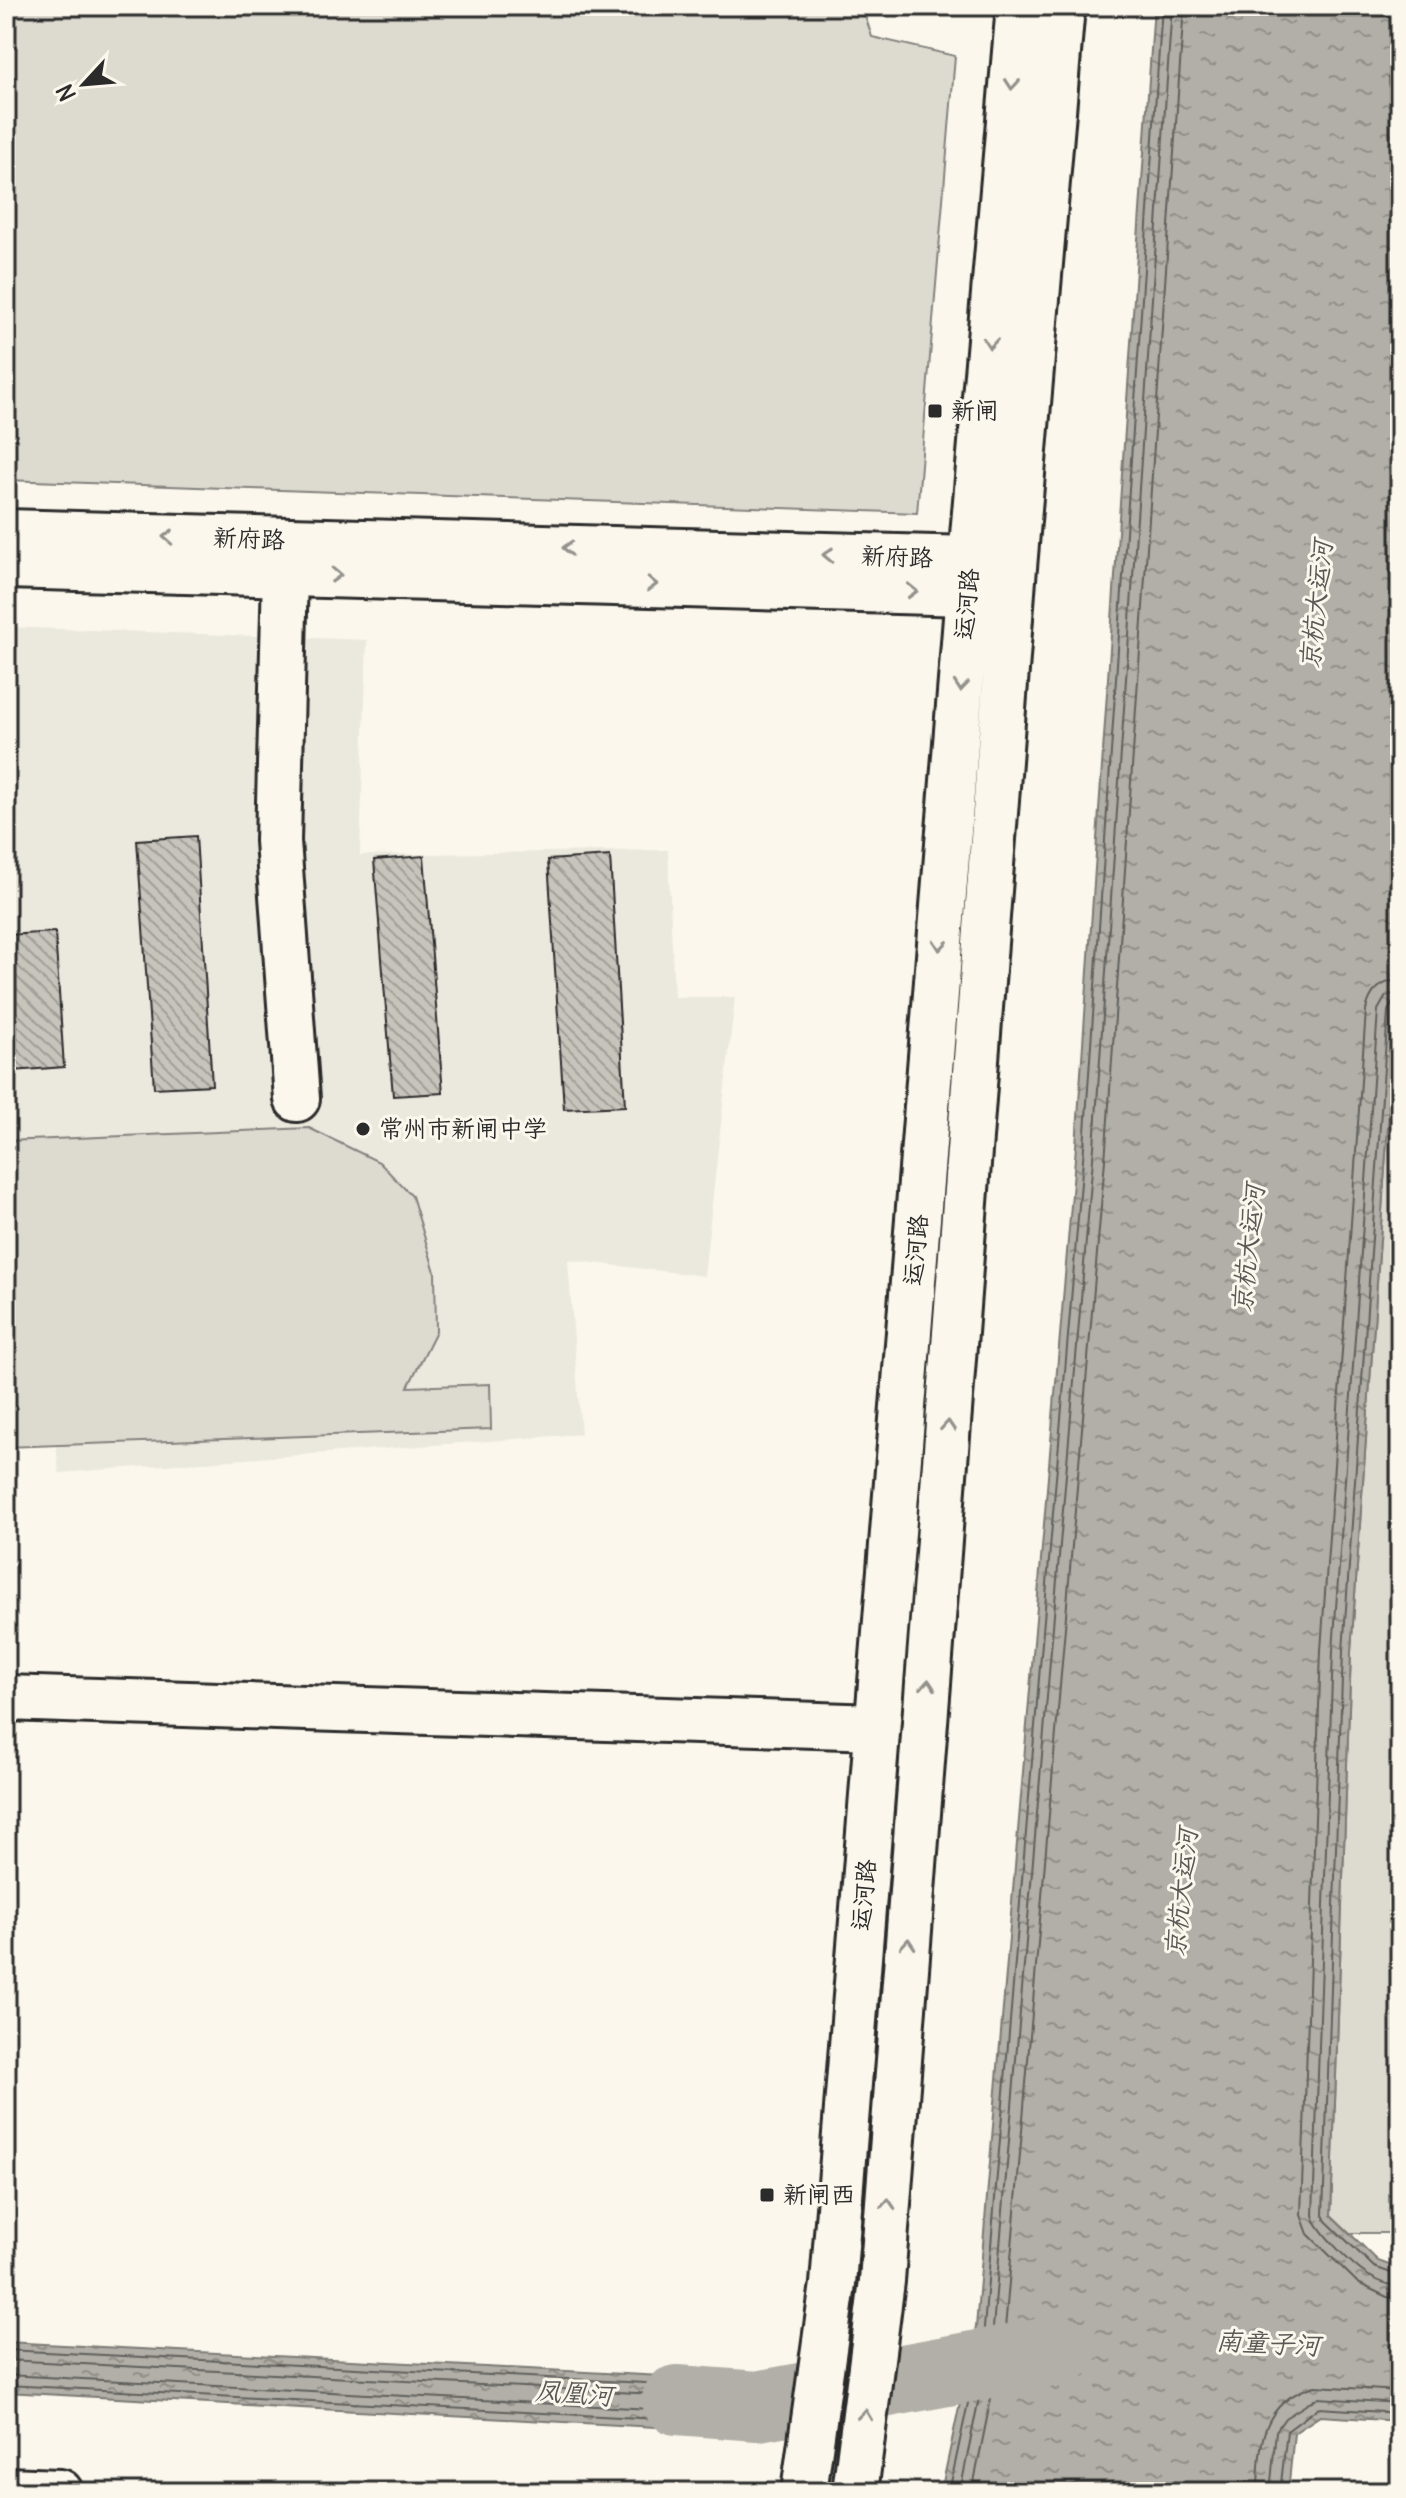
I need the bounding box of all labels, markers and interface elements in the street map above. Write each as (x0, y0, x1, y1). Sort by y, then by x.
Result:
north arrow (44, 44, 124, 124)
one-way arrow (1004, 78, 1021, 91)
text: N (50, 80, 82, 106)
one-way arrow (982, 337, 999, 350)
place label: 新闸 (951, 395, 999, 425)
marker: 新闸 (926, 402, 944, 420)
street label: 新府路 (213, 522, 286, 554)
one-way arrow (161, 528, 174, 545)
water label: 京杭大运河 (1292, 535, 1339, 671)
one-way arrow (561, 539, 574, 556)
street label: 新府路 (861, 540, 934, 572)
one-way arrow (821, 546, 834, 563)
one-way arrow (330, 567, 343, 584)
street label: 运河路 (948, 567, 984, 641)
one-way arrow (646, 576, 659, 593)
one-way arrow (906, 583, 919, 600)
one-way arrow (953, 679, 970, 692)
one-way arrow (932, 939, 949, 952)
place label: 常州市新闸中学 (379, 1113, 547, 1143)
marker: 常州市新闸中学 (354, 1120, 372, 1138)
water label: 京杭大运河 (1224, 1179, 1271, 1315)
street label: 运河路 (897, 1213, 933, 1287)
one-way arrow (939, 1419, 956, 1432)
one-way arrow (919, 1678, 936, 1691)
water label: 京杭大运河 (1157, 1823, 1204, 1959)
street label: 运河路 (845, 1858, 881, 1932)
one-way arrow (899, 1937, 916, 1950)
place label: 新闸西 (783, 2179, 855, 2209)
marker: 新闸西 (758, 2186, 776, 2204)
one-way arrow (880, 2197, 897, 2210)
water label: 南童子河 (1215, 2323, 1325, 2362)
water label: 凤凰河 (534, 2373, 618, 2412)
one-way arrow (856, 2408, 873, 2422)

